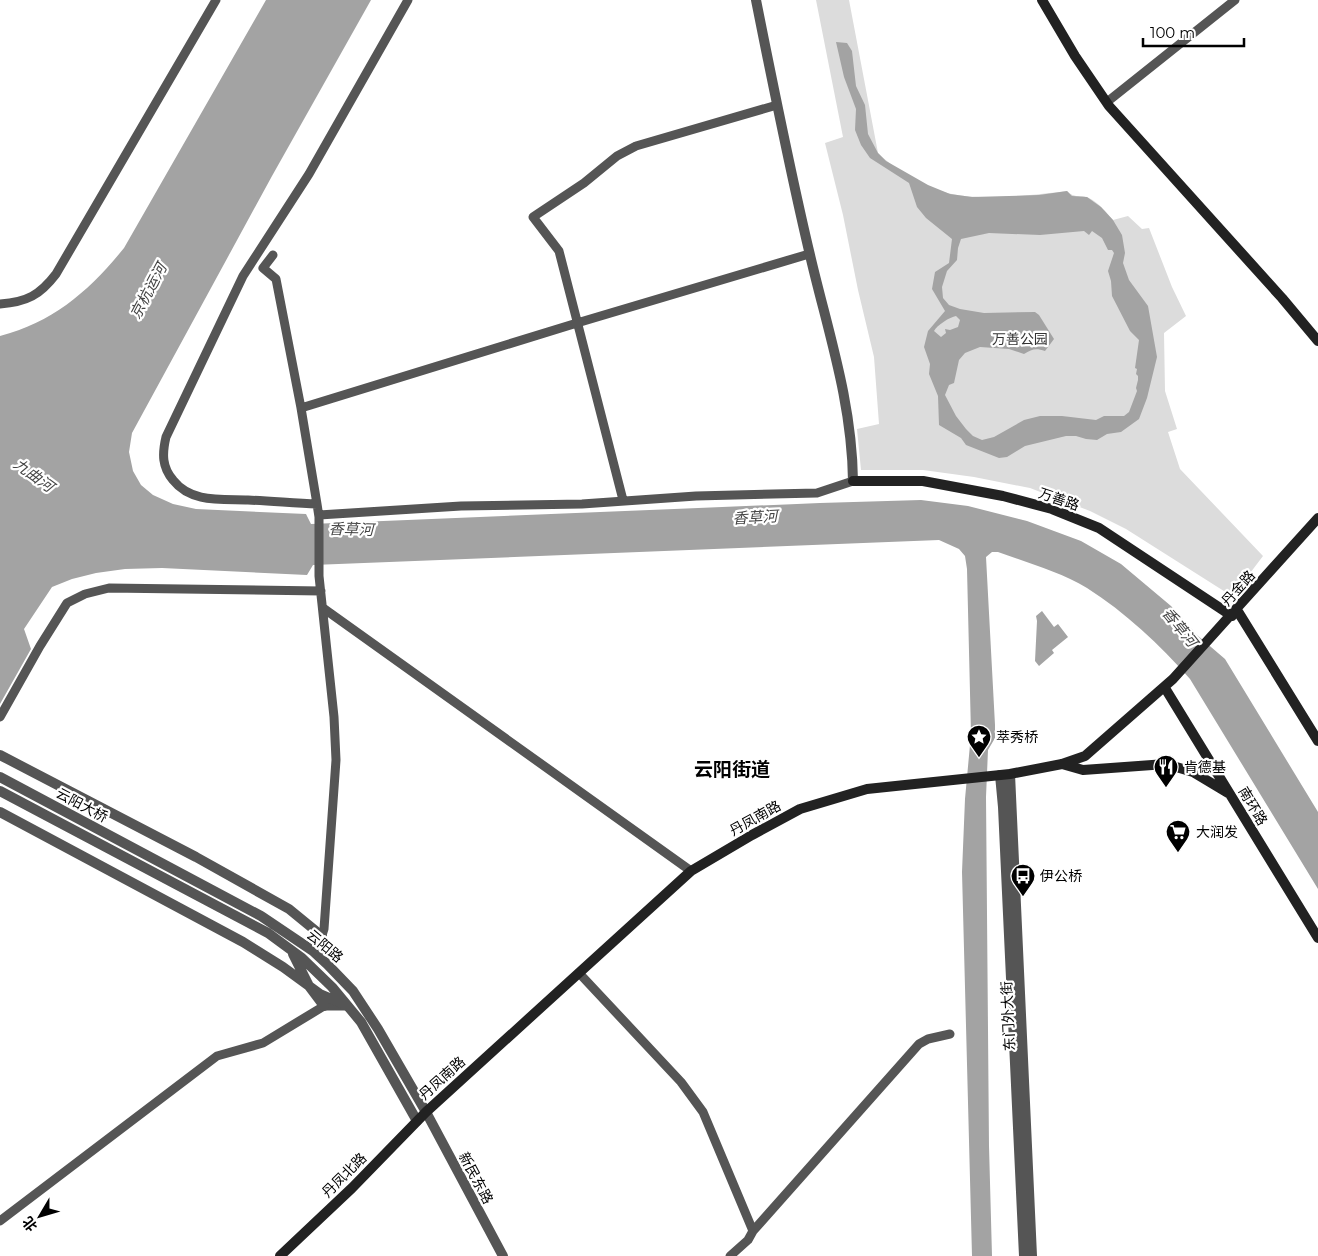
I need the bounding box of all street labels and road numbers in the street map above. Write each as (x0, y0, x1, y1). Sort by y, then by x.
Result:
street label: 万善路 (1036, 484, 1082, 514)
street label: 丹金路 (1217, 566, 1259, 610)
street label: 南环路 (1234, 783, 1272, 829)
street label: 云阳大桥 (53, 784, 111, 826)
street label: 丹凤南路 (726, 797, 784, 839)
street label: 云阳路 (303, 926, 347, 966)
street label: 东门外大街 (997, 981, 1019, 1051)
street label: 丹凤南路 (415, 1053, 469, 1103)
street label: 丹凤北路 (318, 1149, 370, 1201)
street label: 新民东路 (455, 1149, 497, 1207)

